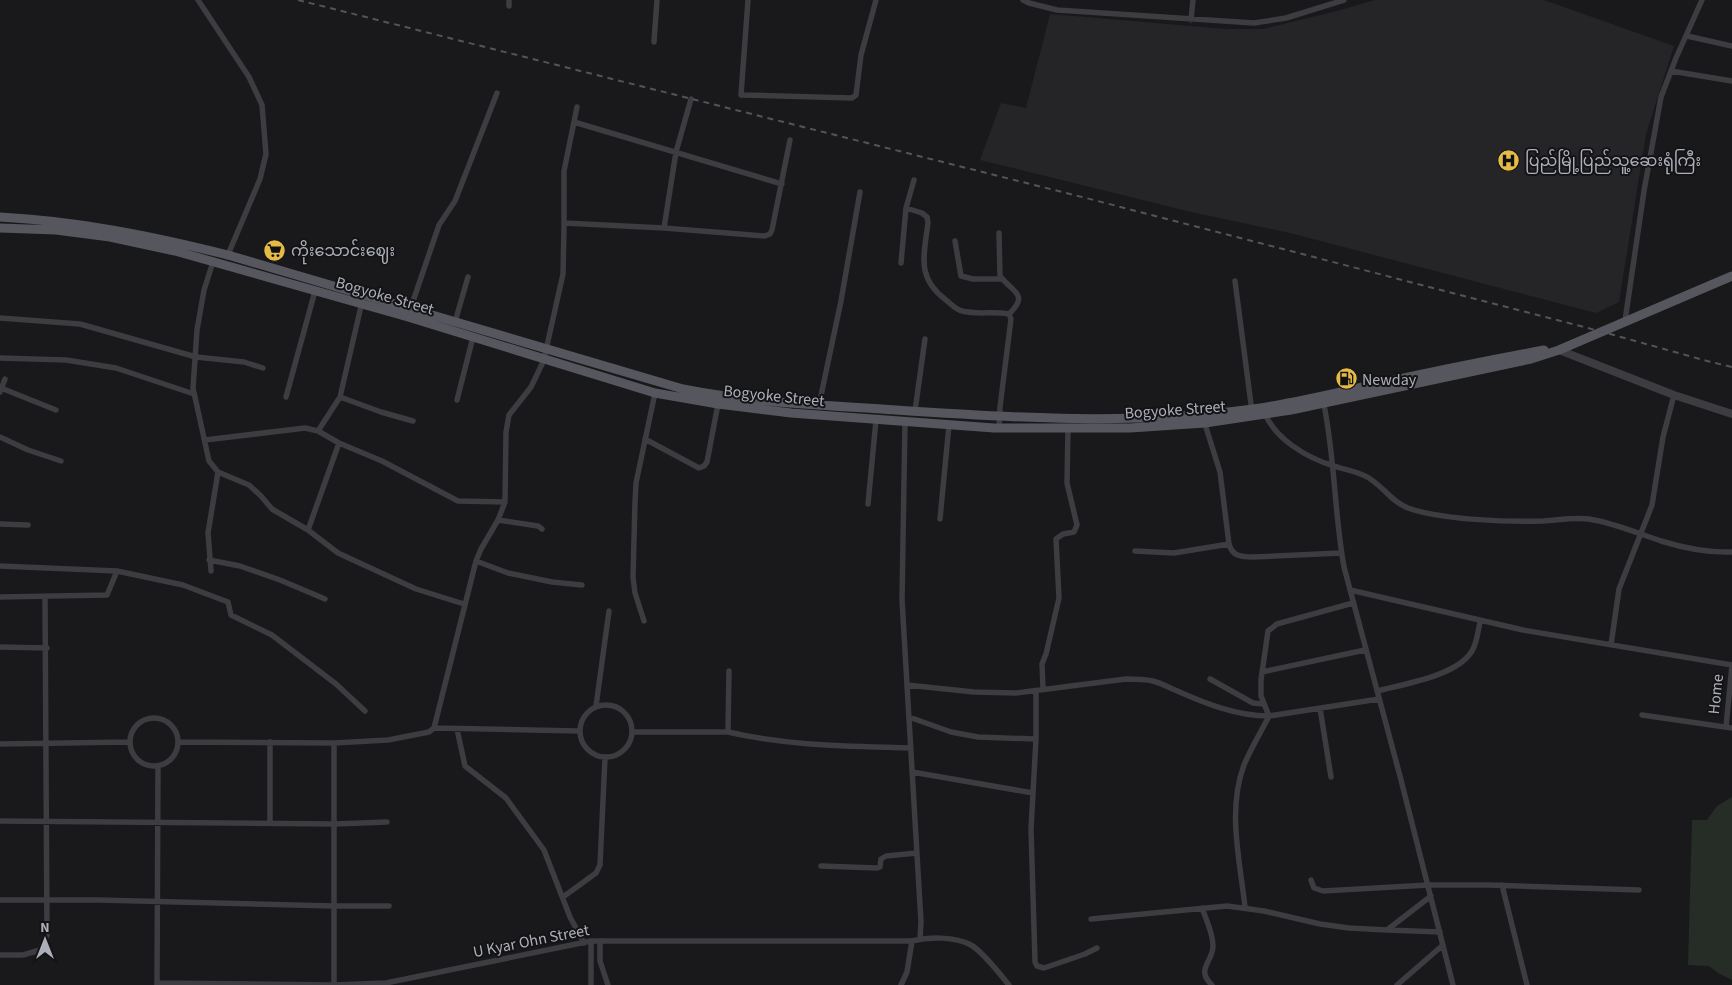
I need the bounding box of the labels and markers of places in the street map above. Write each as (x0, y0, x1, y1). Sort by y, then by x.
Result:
hospital icon: ပြည်မြို့ပြည်သူ့ဆေးရုံကြီး (1497, 148, 1521, 172)
place label: ပြည်မြို့ပြည်သူ့ဆေးရုံကြီး (1525, 149, 1701, 175)
supermarket icon: ကိုးသောင်းဈေး (263, 238, 287, 262)
place label: ကိုးသောင်းဈေး (291, 239, 395, 265)
fuel station icon: Newday (1334, 367, 1358, 391)
place label: Newday (1362, 369, 1417, 391)

